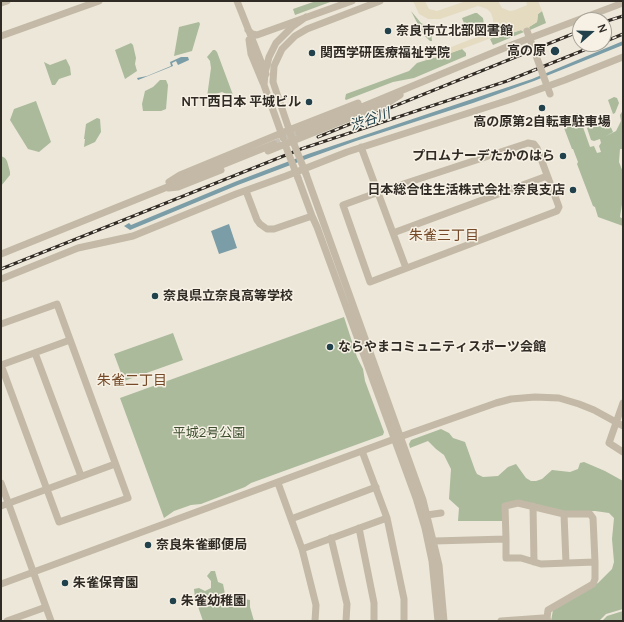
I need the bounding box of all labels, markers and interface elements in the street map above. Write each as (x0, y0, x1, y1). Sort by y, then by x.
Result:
north arrow (572, 12, 612, 52)
text: N (594, 22, 611, 34)
place label: 奈良市立北部図書館 (396, 23, 513, 39)
marker: 奈良市立北部図書館 (383, 26, 393, 36)
place label: 高の原 (507, 43, 546, 59)
place label: 関西学研医療福祉学院 (320, 45, 450, 61)
marker: 高の原 (549, 45, 561, 57)
marker: 関西学研医療福祉学院 (307, 48, 317, 58)
place label: NTT西日本 平城ビル (182, 94, 301, 110)
marker: NTT西日本 平城ビル (304, 97, 314, 107)
marker: 高の原第2自転車駐車場 (537, 103, 547, 113)
water label: 渋谷川 (347, 105, 393, 135)
place label: 高の原第2自転車駐車場 (473, 114, 611, 130)
place label: プロムナーデたかのはら (412, 148, 555, 164)
marker: プロムナーデたかのはら (558, 151, 568, 161)
place label: 日本総合住生活株式会社 奈良支店 (367, 182, 565, 198)
marker: 日本総合住生活株式会社 奈良支店 (568, 185, 578, 195)
district label: 朱雀三丁目 (409, 228, 479, 244)
place label: 奈良県立奈良高等学校 (163, 288, 293, 304)
marker: 奈良県立奈良高等学校 (150, 291, 160, 301)
place label: ならやまコミュニティスポーツ会館 (338, 339, 546, 355)
marker: ならやまコミュニティスポーツ会館 (325, 342, 335, 352)
district label: 朱雀二丁目 (97, 373, 167, 389)
park label: 平城2号公園 (173, 425, 245, 441)
place label: 奈良朱雀郵便局 (156, 537, 247, 553)
marker: 奈良朱雀郵便局 (143, 540, 153, 550)
place label: 朱雀保育園 (73, 575, 138, 591)
marker: 朱雀保育園 (60, 578, 70, 588)
place label: 朱雀幼稚園 (181, 593, 246, 609)
marker: 朱雀幼稚園 (168, 596, 178, 606)

